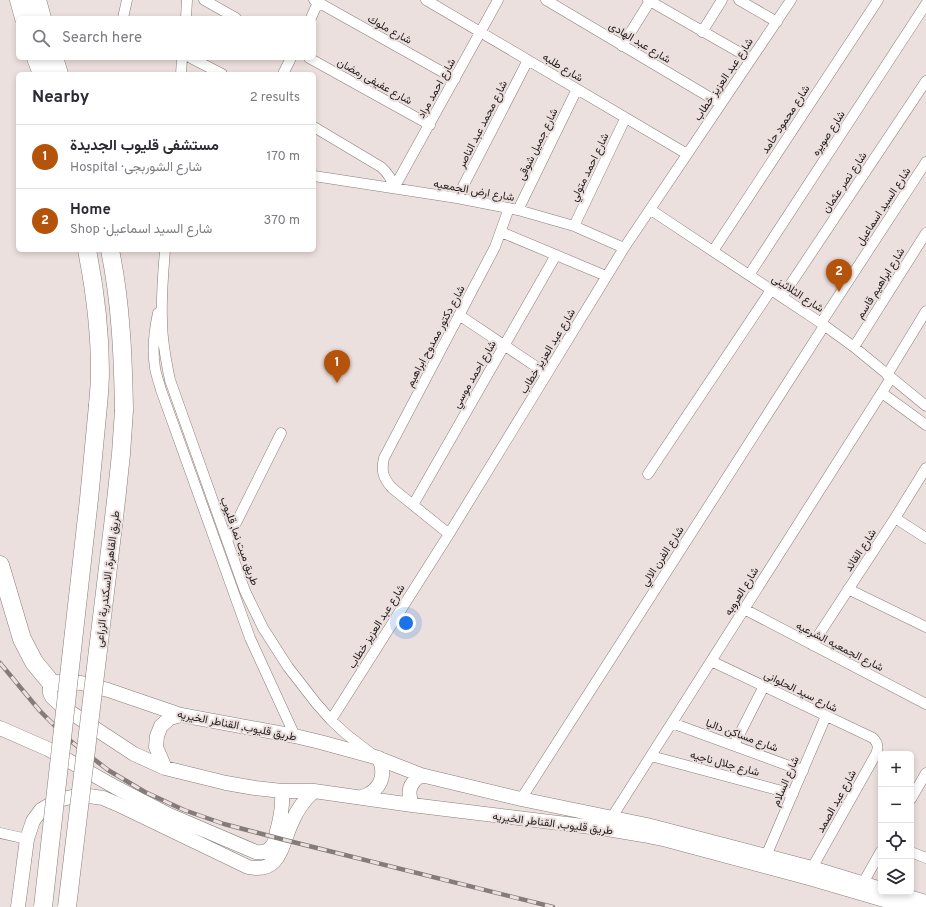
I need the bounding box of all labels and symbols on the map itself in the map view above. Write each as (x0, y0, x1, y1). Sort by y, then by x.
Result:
street label: شارع ملوك (365, 12, 414, 48)
street label: شارع عبد الهادى (606, 19, 673, 67)
street label: شارع عبد العزيز خطاب (691, 35, 757, 124)
street label: شارع طلبه (540, 50, 586, 86)
street label: شارع عفيفى رمضان (335, 55, 415, 108)
street label: شارع احمد مراد (415, 56, 459, 121)
street label: شارع محمد عبد الناصر (454, 78, 511, 172)
street label: شارع محمود حامد (758, 82, 813, 157)
street label: شارع جميل شوقى (514, 106, 562, 183)
street label: شارع صويره (809, 108, 849, 159)
street label: شارع احمد متولي (567, 131, 614, 205)
street label: شارع نصر عثمان (819, 149, 871, 216)
street label: شارع السيد اسماعيل (853, 165, 914, 248)
street label: شارع ارض الجمعيه (432, 177, 516, 205)
street label: شارع ابراهيم قاسم (853, 245, 908, 322)
pin: 2 (826, 259, 852, 292)
street label: شارع الثلاثينى (769, 272, 826, 316)
street label: شارع دكتور ممدوح ابراهيم (403, 283, 469, 390)
street label: شارع عبد العزيز خطاب (517, 306, 579, 397)
street label: شارع احمد موسي (450, 338, 502, 412)
pin: 1 (324, 350, 350, 383)
street label: طريق ميت نما, قليوب (216, 495, 262, 588)
street label: طريق القاهرة, الاسكندرية الزراعى (93, 510, 123, 648)
street label: شارع الفرن الالي (638, 524, 689, 590)
street label: شارع القائد (842, 526, 880, 574)
street label: شارع العروبه (721, 564, 762, 618)
street label: شارع عبد العزيز خطاب (345, 581, 409, 671)
your location (396, 613, 416, 633)
street label: شارع الجمعيه الشرعيه (793, 619, 886, 675)
street label: شارع سيد الحلوانى (761, 668, 840, 716)
street label: طريق قليوب, القناطر الخيريه (176, 708, 298, 744)
street label: شارع مساكن داليا (704, 716, 780, 756)
street label: شارع جلال ناجيه (688, 748, 761, 780)
street label: شارع السلام (769, 754, 803, 808)
street label: شارع عبد الصمد (814, 767, 860, 836)
street label: طريق قليوب, القناطر الخيريه (492, 810, 614, 838)

